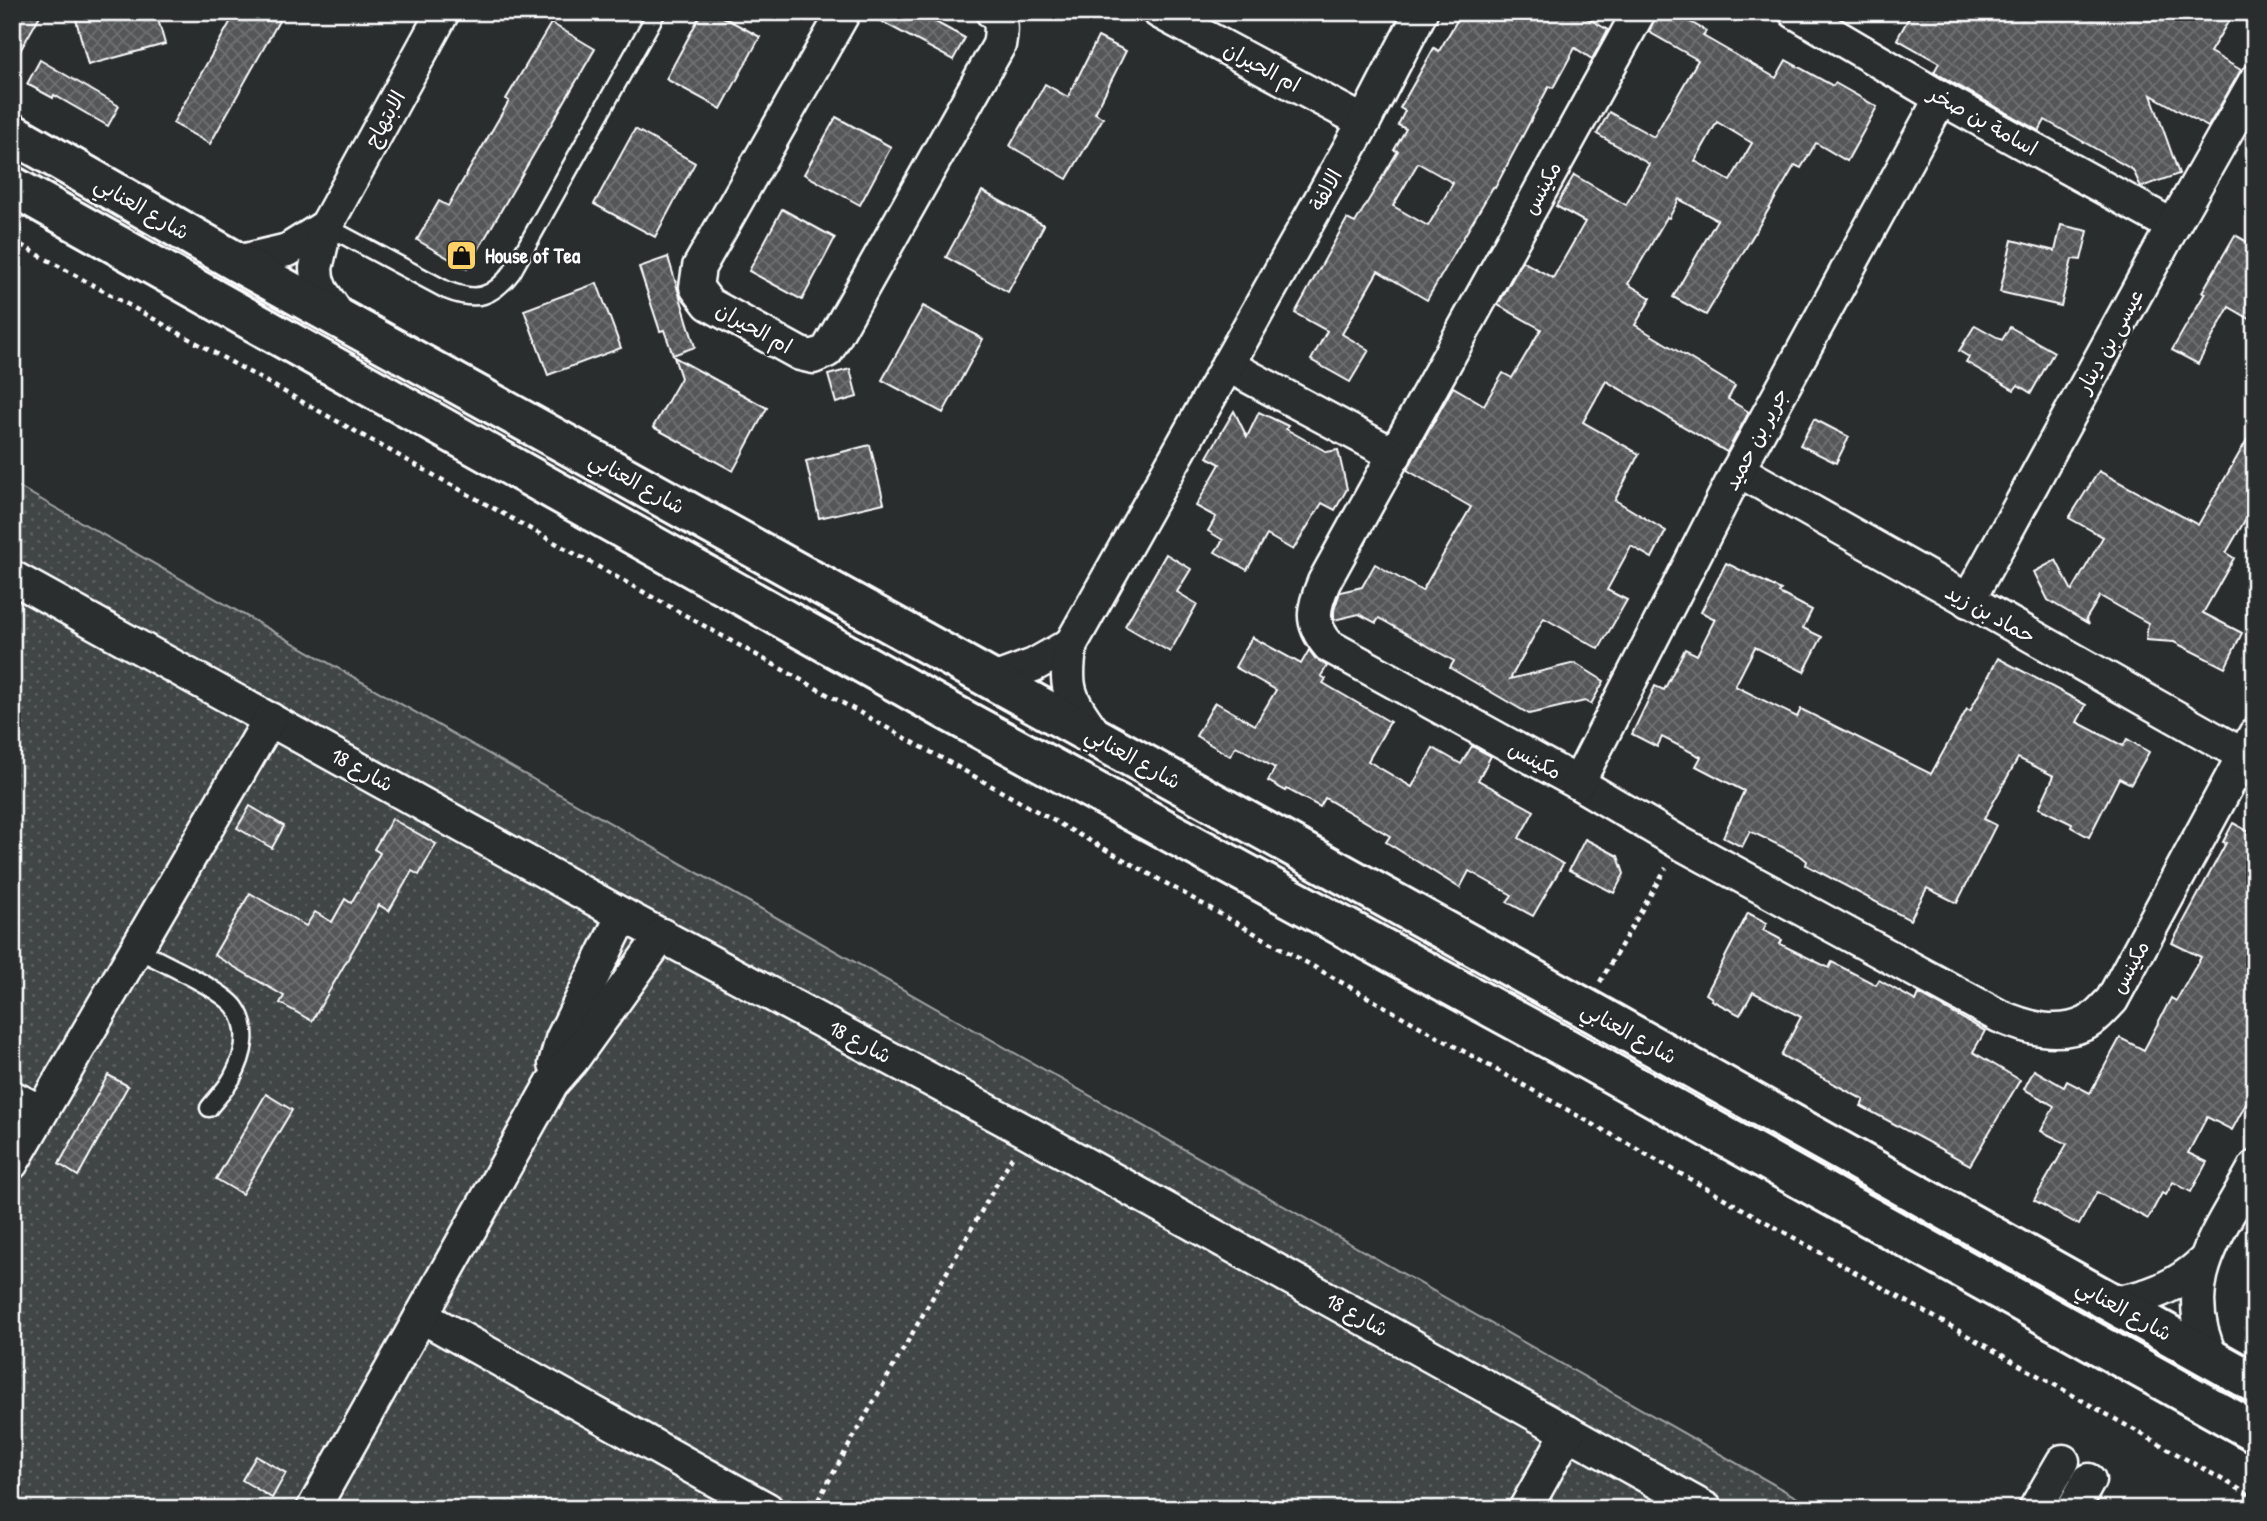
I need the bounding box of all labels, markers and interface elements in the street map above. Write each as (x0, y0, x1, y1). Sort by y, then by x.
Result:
street label: ام الحيران (1218, 34, 1306, 101)
street label: اسامة بن صخر (1922, 78, 2043, 163)
street label: الابتهاج (357, 85, 412, 152)
street label: مكينس (1515, 156, 1568, 220)
street label: الالفة (1302, 164, 1349, 216)
street label: شارع العنابي (87, 169, 195, 251)
shop icon: House of Tea (445, 239, 479, 273)
place label: House of Tea (485, 241, 581, 270)
street label: عيسى بن دينار (2068, 283, 2150, 400)
street label: ام الحيران (710, 295, 798, 362)
street label: جرير بن حميد (1716, 382, 1795, 495)
street label: شارع العنابي (582, 444, 690, 525)
street label: حماد بن زيد (1940, 577, 2041, 650)
street label: شارع العنابي (1078, 719, 1186, 800)
street label: مكينس (1503, 733, 1567, 786)
street label: شارع 18 (325, 741, 399, 799)
street label: مكينس (2103, 935, 2156, 999)
street label: شارع العنابي (1574, 994, 1682, 1075)
street label: شارع 18 (823, 1013, 897, 1071)
street label: شارع العنابي (2069, 1271, 2177, 1352)
street label: شارع 18 (1320, 1286, 1394, 1344)

